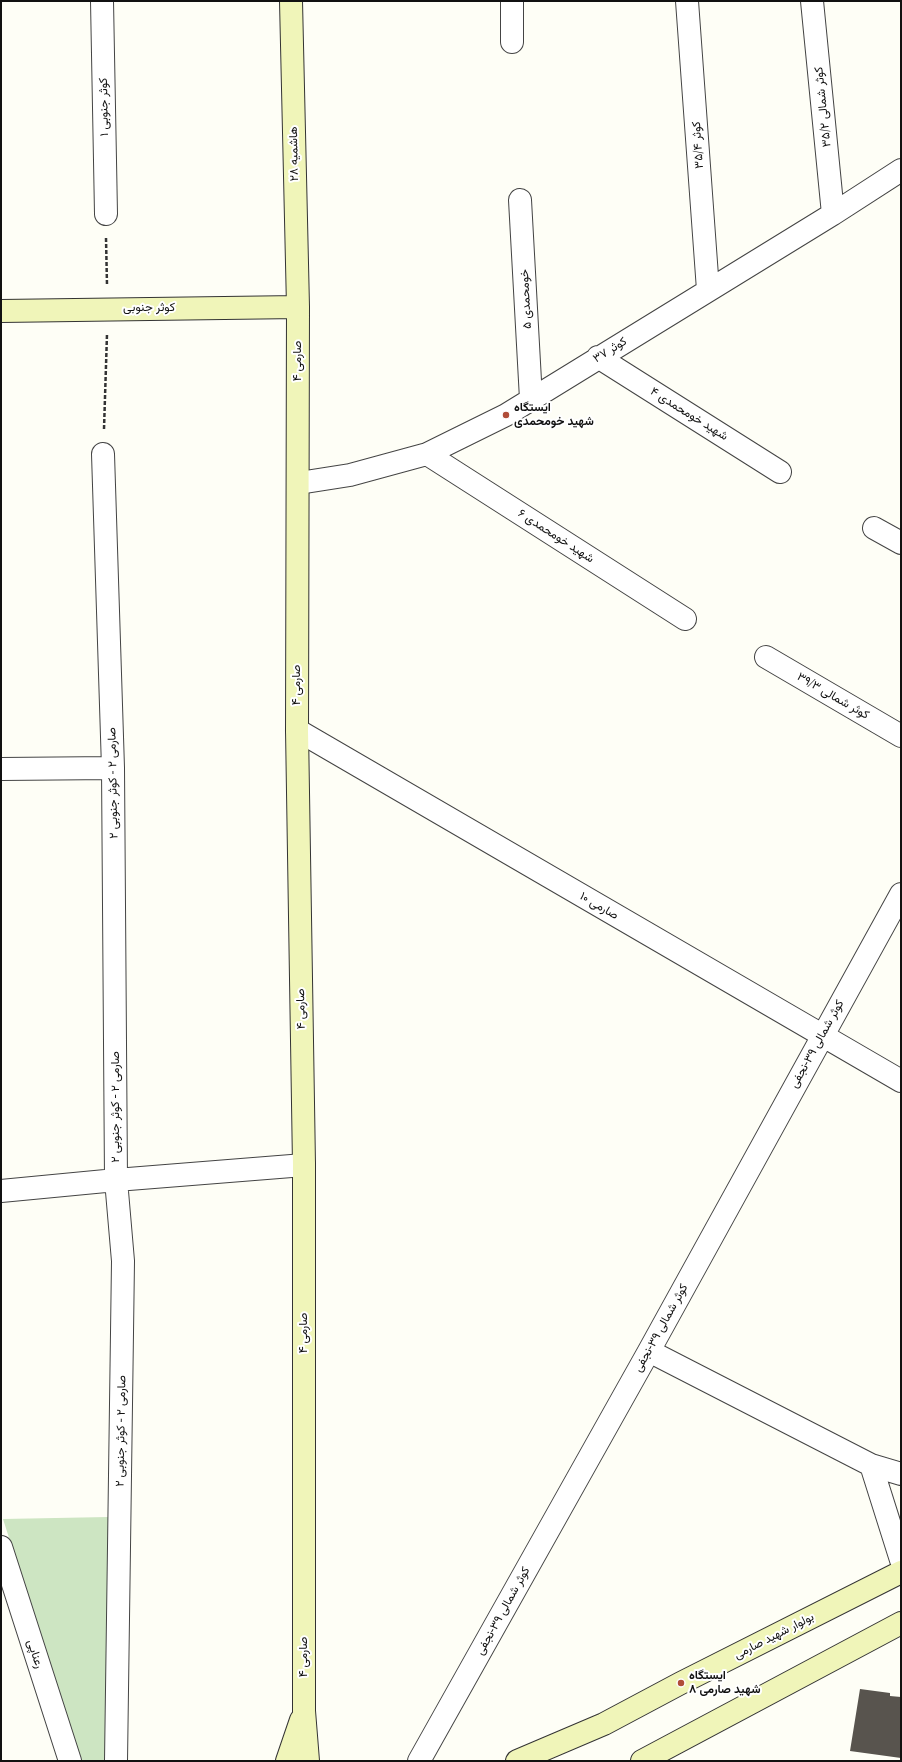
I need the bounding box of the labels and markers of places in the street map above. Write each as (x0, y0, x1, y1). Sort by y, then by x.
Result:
place label: ایستگاه شهید خومحمدی (514, 401, 594, 429)
marker: ایستگاه شهید خومحمدی (501, 410, 511, 420)
place label: ایستگاه شهید صارمی ۸ (689, 1669, 760, 1697)
marker: ایستگاه شهید صارمی ۸ (676, 1678, 686, 1688)

